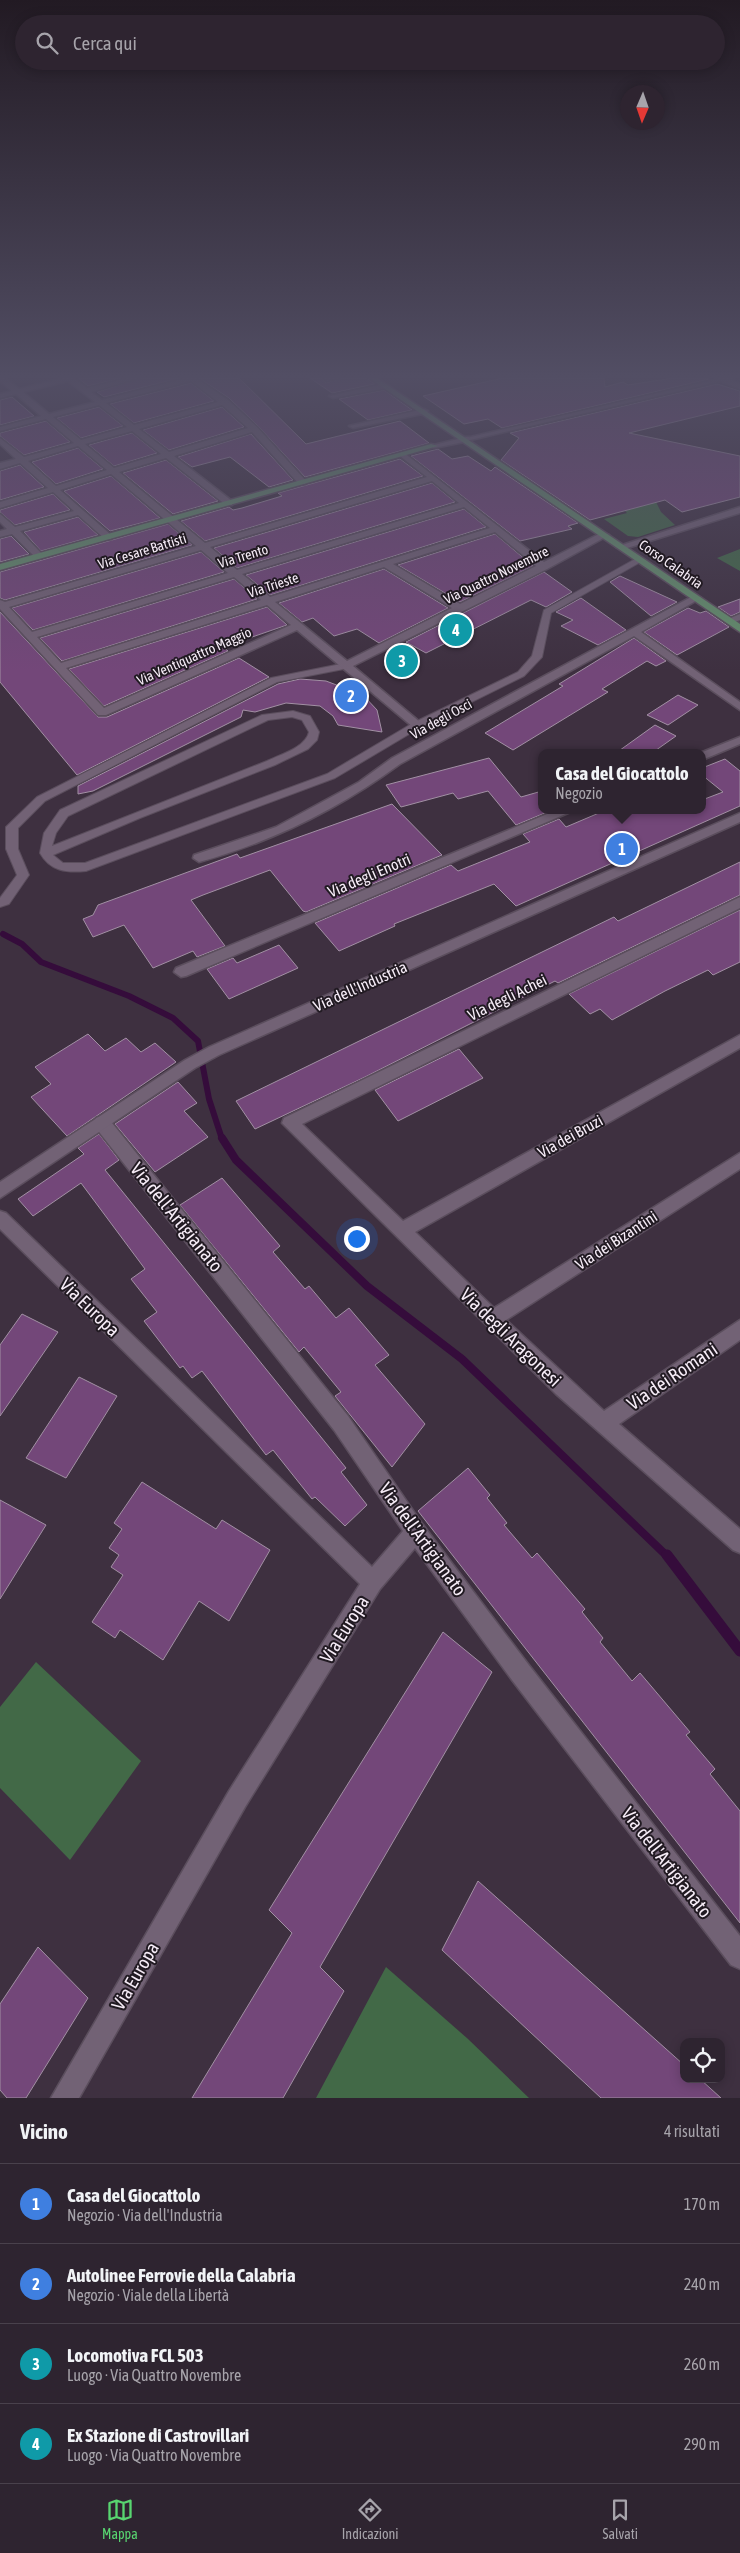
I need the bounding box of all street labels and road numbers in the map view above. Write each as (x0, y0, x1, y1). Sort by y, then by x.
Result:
street label: Via Cesare Battisti (96, 530, 188, 572)
street label: Corso Calabria (636, 536, 706, 592)
street label: Via Trento (216, 541, 270, 571)
street label: Via Quattro Novembre (441, 543, 551, 607)
street label: Via Trieste (245, 569, 301, 601)
street label: Via Ventiquattro Maggio (134, 624, 254, 688)
street label: Via degli Osci (407, 696, 475, 742)
street label: Via degli Enotri (325, 850, 413, 901)
street label: Via dell'Industria (310, 957, 410, 1015)
street label: Via degli Achei (465, 970, 550, 1025)
street label: Via dei Bruzi (534, 1111, 606, 1161)
street label: Via dell'Artigianato (126, 1158, 228, 1276)
street label: Via dei Bizantini (572, 1207, 660, 1273)
street label: Via Europa (55, 1273, 125, 1341)
street label: Via degli Aragonesi (456, 1283, 566, 1391)
street label: Via dei Romani (623, 1338, 721, 1414)
street label: Via dell'Artigianato (375, 1478, 471, 1600)
street label: Via Europa (315, 1591, 373, 1667)
street label: Via dell'Artigianato (617, 1802, 717, 1922)
street label: Via Europa (107, 1938, 163, 2014)

